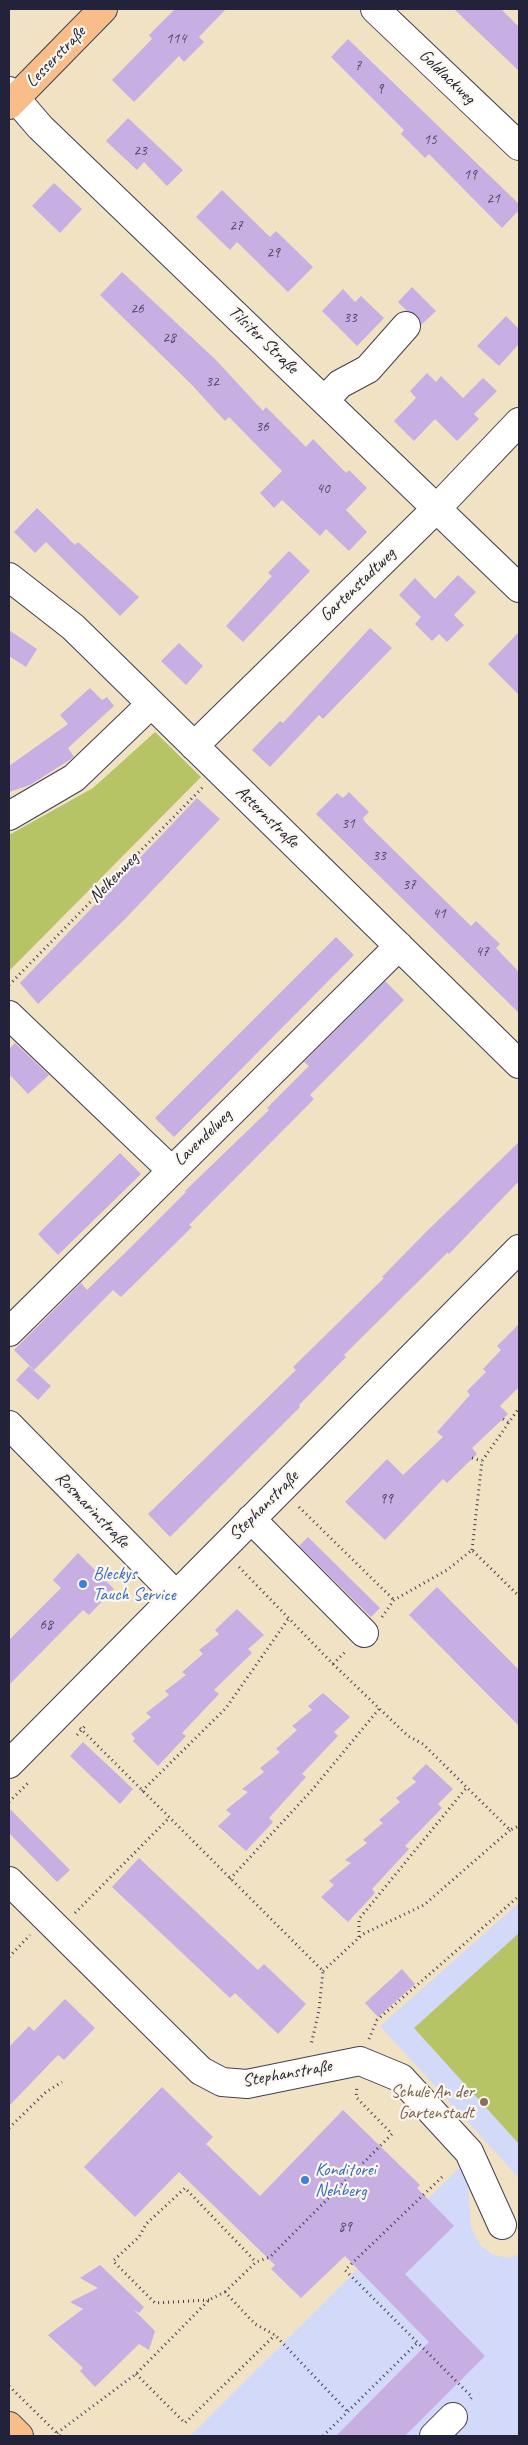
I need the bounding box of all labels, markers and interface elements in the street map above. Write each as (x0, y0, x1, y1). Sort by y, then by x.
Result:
street label: Lesserstraße (21, 22, 91, 92)
house number: 114 (166, 30, 186, 48)
street label: Goldlackweg (414, 45, 480, 109)
house number: 7 (355, 57, 361, 75)
house number: 9 (377, 80, 383, 98)
house number: 15 (423, 131, 437, 149)
house number: 23 (133, 142, 147, 160)
house number: 19 (463, 166, 477, 184)
house number: 21 (486, 190, 500, 208)
house number: 27 (229, 217, 243, 235)
house number: 29 (266, 244, 280, 262)
house number: 26 (130, 300, 144, 318)
street label: Tilsiter Straße (223, 301, 303, 379)
house number: 33 (343, 309, 357, 327)
house number: 28 (162, 329, 176, 347)
house number: 32 (205, 373, 219, 391)
house number: 36 (255, 418, 269, 436)
house number: 40 (316, 480, 330, 498)
street label: Gartenstadtweg (316, 544, 400, 626)
street label: Asternstraße (231, 781, 303, 853)
house number: 31 (341, 815, 355, 833)
house number: 33 (372, 847, 386, 865)
street label: Nelkenweg (85, 848, 143, 908)
house number: 37 (402, 876, 416, 894)
house number: 41 (432, 905, 446, 923)
house number: 47 (475, 943, 489, 961)
street label: Lavendelweg (169, 1105, 237, 1171)
street label: Stephanstraße (224, 1466, 304, 1546)
street label: Rosmarinstraße (50, 1467, 134, 1553)
house number: 99 (379, 1490, 393, 1508)
place label: Bleckys Tauch Service (93, 1563, 176, 1606)
marker: Bleckys Tauch Service (77, 1578, 89, 1590)
house number: 68 (39, 1616, 53, 1634)
street label: Stephanstraße (241, 2056, 333, 2092)
place label: Schule An der Gartenstadt (390, 2081, 474, 2124)
marker: Schule An der Gartenstadt (478, 2096, 490, 2108)
place label: Konditorei Nehberg (315, 2159, 376, 2202)
marker: Konditorei Nehberg (299, 2174, 311, 2186)
house number: 89 (338, 2218, 352, 2236)

